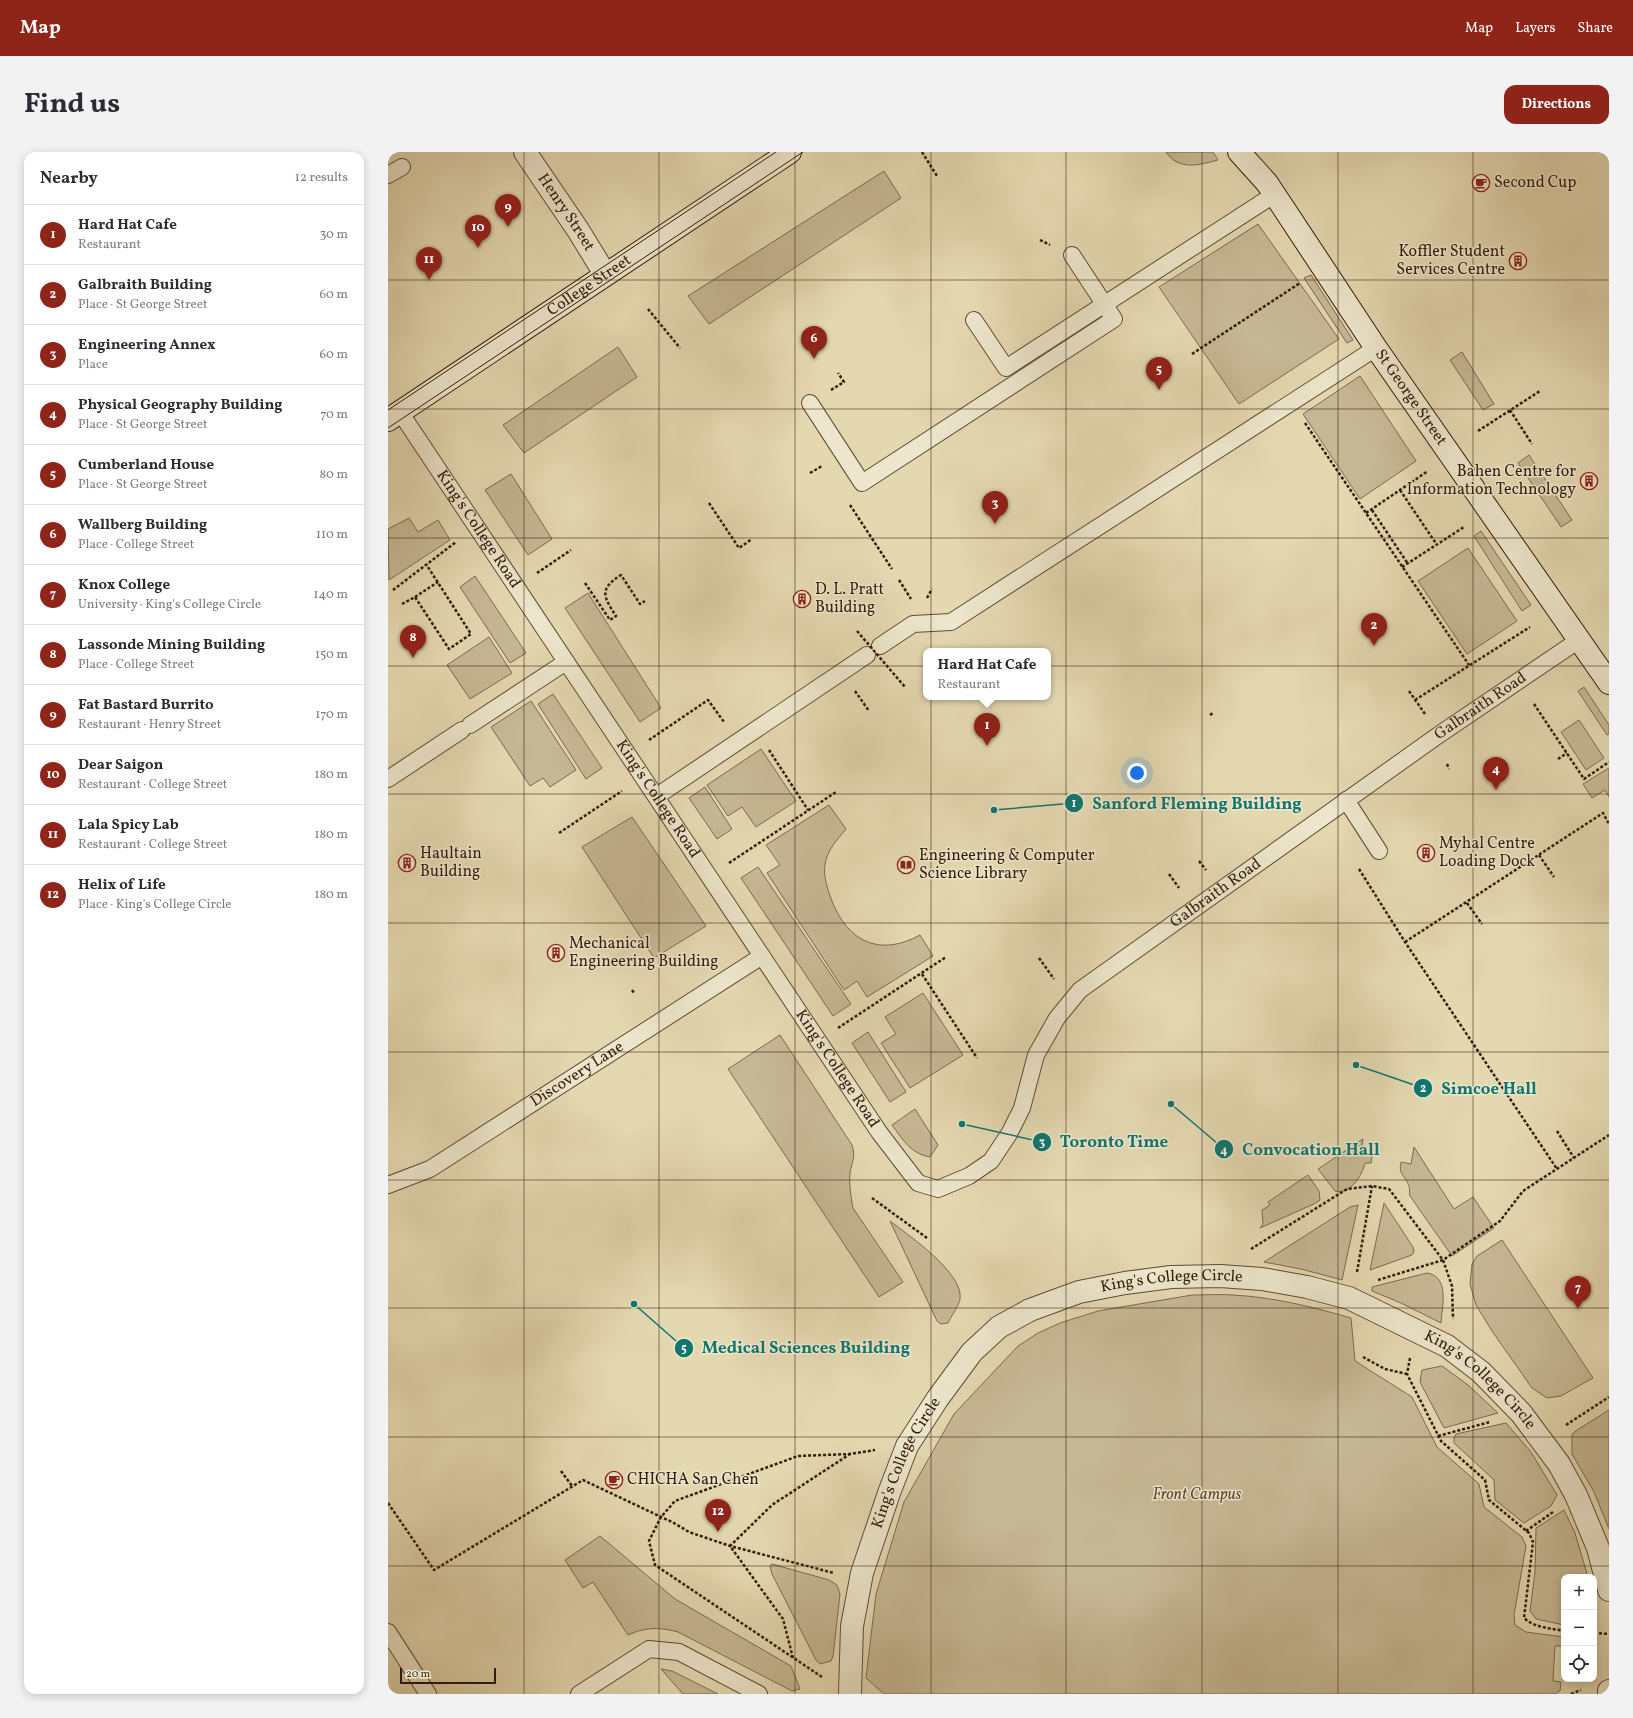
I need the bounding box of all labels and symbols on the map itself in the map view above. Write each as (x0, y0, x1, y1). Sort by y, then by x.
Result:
street label: Henry Street (532, 169, 600, 256)
place label: Second Cup (1494, 172, 1577, 194)
cafe icon: Second Cup (1471, 173, 1491, 193)
pin: 9 (495, 194, 521, 227)
pin: 10 (465, 215, 491, 248)
place label: Koffler Student Services Centre (1396, 241, 1505, 281)
pin: 11 (416, 247, 442, 280)
street label: College Street (543, 250, 636, 322)
building icon: Koffler Student Services Centre (1508, 251, 1528, 271)
pin: 6 (801, 326, 827, 359)
street label: St George Street (1369, 345, 1452, 451)
pin: 5 (1146, 357, 1172, 390)
place label: Bahen Centre for Information Technology (1407, 461, 1576, 501)
street label: King's College Road (431, 466, 525, 593)
building icon: Bahen Centre for Information Technology (1579, 471, 1599, 491)
pin: 3 (982, 491, 1008, 524)
place label: D. L. Pratt Building (815, 579, 884, 619)
building icon: D. L. Pratt Building (792, 589, 812, 609)
pin: 2 (1361, 613, 1387, 646)
pin: 8 (400, 625, 426, 658)
street label: Galbraith Road (1430, 667, 1531, 746)
pin: 1 (974, 713, 1000, 746)
street label: King's College Road (610, 736, 705, 863)
pin: 4 (1483, 757, 1509, 790)
your location (1127, 763, 1147, 783)
callout: Sanford Fleming Building (1064, 788, 1309, 817)
text: Sanford Fleming Building (1092, 793, 1302, 816)
text: 1 (1072, 796, 1077, 812)
place label: Myhal Centre Loading Dock (1439, 833, 1535, 873)
place label: Haultain Building (420, 843, 482, 883)
building icon: Myhal Centre Loading Dock (1416, 843, 1436, 863)
place label: Engineering & Computer Science Library (919, 845, 1095, 885)
building icon: Haultain Building (397, 853, 417, 873)
street label: Galbraith Road (1166, 853, 1266, 933)
library icon: Engineering & Computer Science Library (896, 855, 916, 875)
place label: Mechanical Engineering Building (569, 933, 719, 973)
building icon: Mechanical Engineering Building (546, 943, 566, 963)
street label: King's College Road (790, 1005, 884, 1132)
street label: Discovery Lane (526, 1036, 628, 1113)
callout: Simcoe Hall (1413, 1073, 1544, 1102)
text: Simcoe Hall (1441, 1078, 1537, 1101)
text: 2 (1420, 1081, 1426, 1097)
callout: Toronto Time (1032, 1127, 1177, 1156)
text: Toronto Time (1060, 1131, 1169, 1154)
text: 3 (1039, 1135, 1045, 1151)
callout: Convocation Hall (1214, 1135, 1388, 1164)
text: Convocation Hall (1242, 1139, 1380, 1162)
text: 4 (1220, 1143, 1228, 1159)
street label: King's College Circle (1099, 1265, 1243, 1299)
pin: 7 (1565, 1276, 1591, 1309)
street label: King's College Circle (1420, 1325, 1541, 1434)
callout: Medical Sciences Building (674, 1333, 918, 1362)
text: Medical Sciences Building (702, 1337, 910, 1360)
text: 5 (681, 1341, 687, 1357)
street label: King's College Circle (867, 1393, 946, 1531)
place label: CHICHA San Chen (627, 1469, 759, 1491)
cafe icon: CHICHA San Chen (604, 1470, 624, 1490)
park label: Front Campus (1153, 1484, 1242, 1506)
pin: 12 (705, 1499, 731, 1532)
scale bar (400, 1666, 496, 1685)

